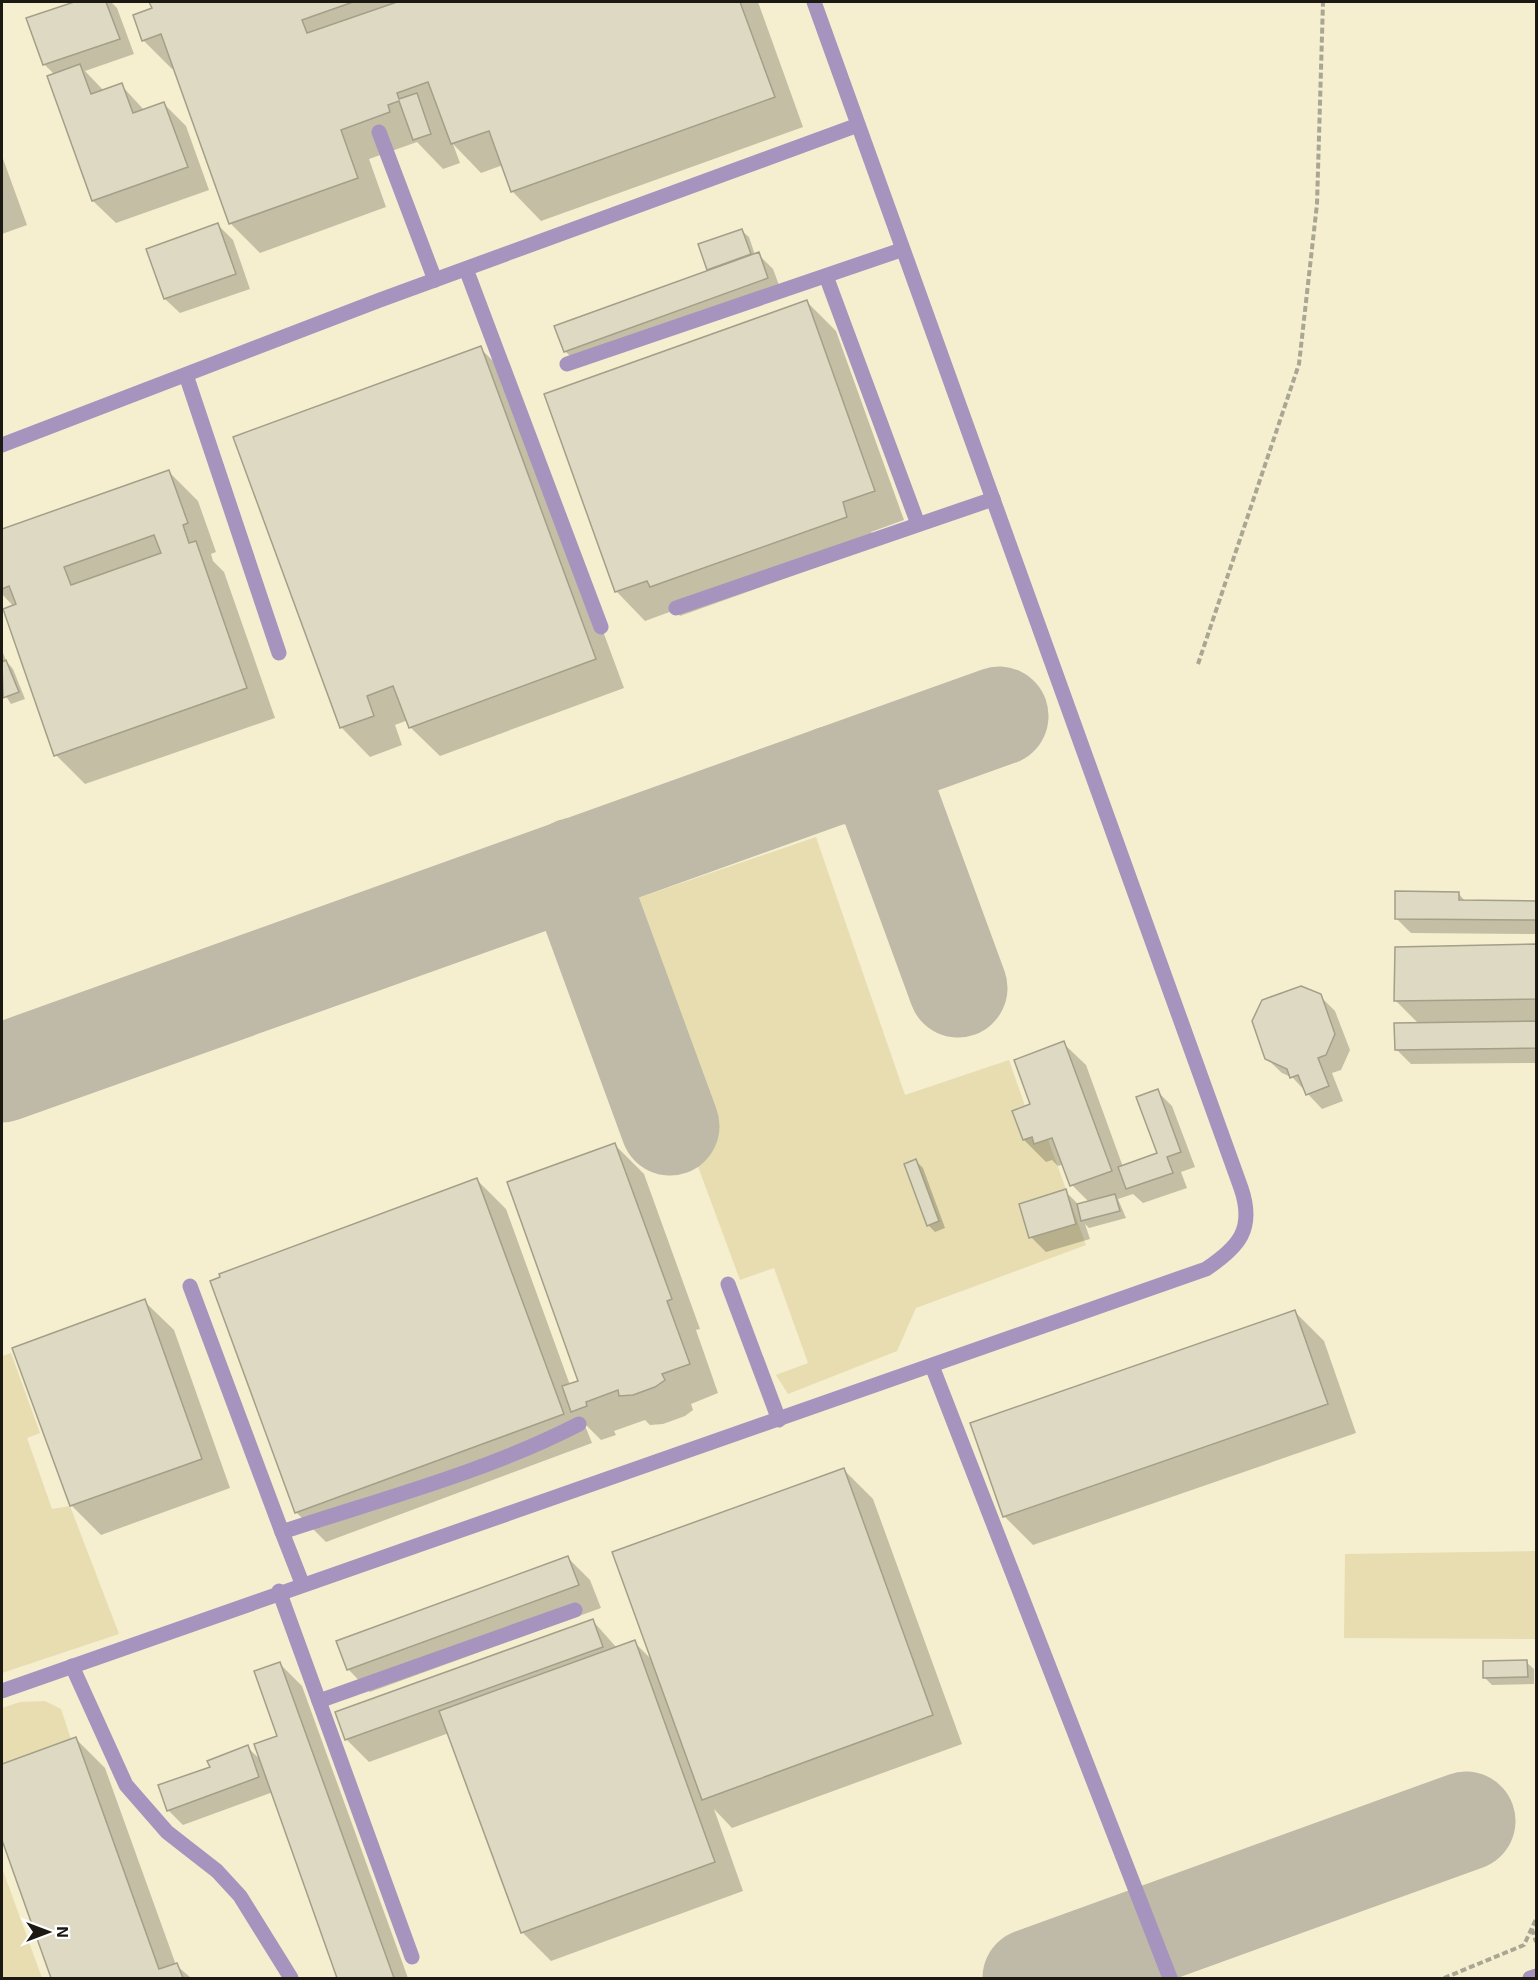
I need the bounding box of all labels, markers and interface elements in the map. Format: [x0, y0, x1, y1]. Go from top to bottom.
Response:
north arrow [18, 1902, 78, 1962]
text: N [54, 1926, 73, 1938]

